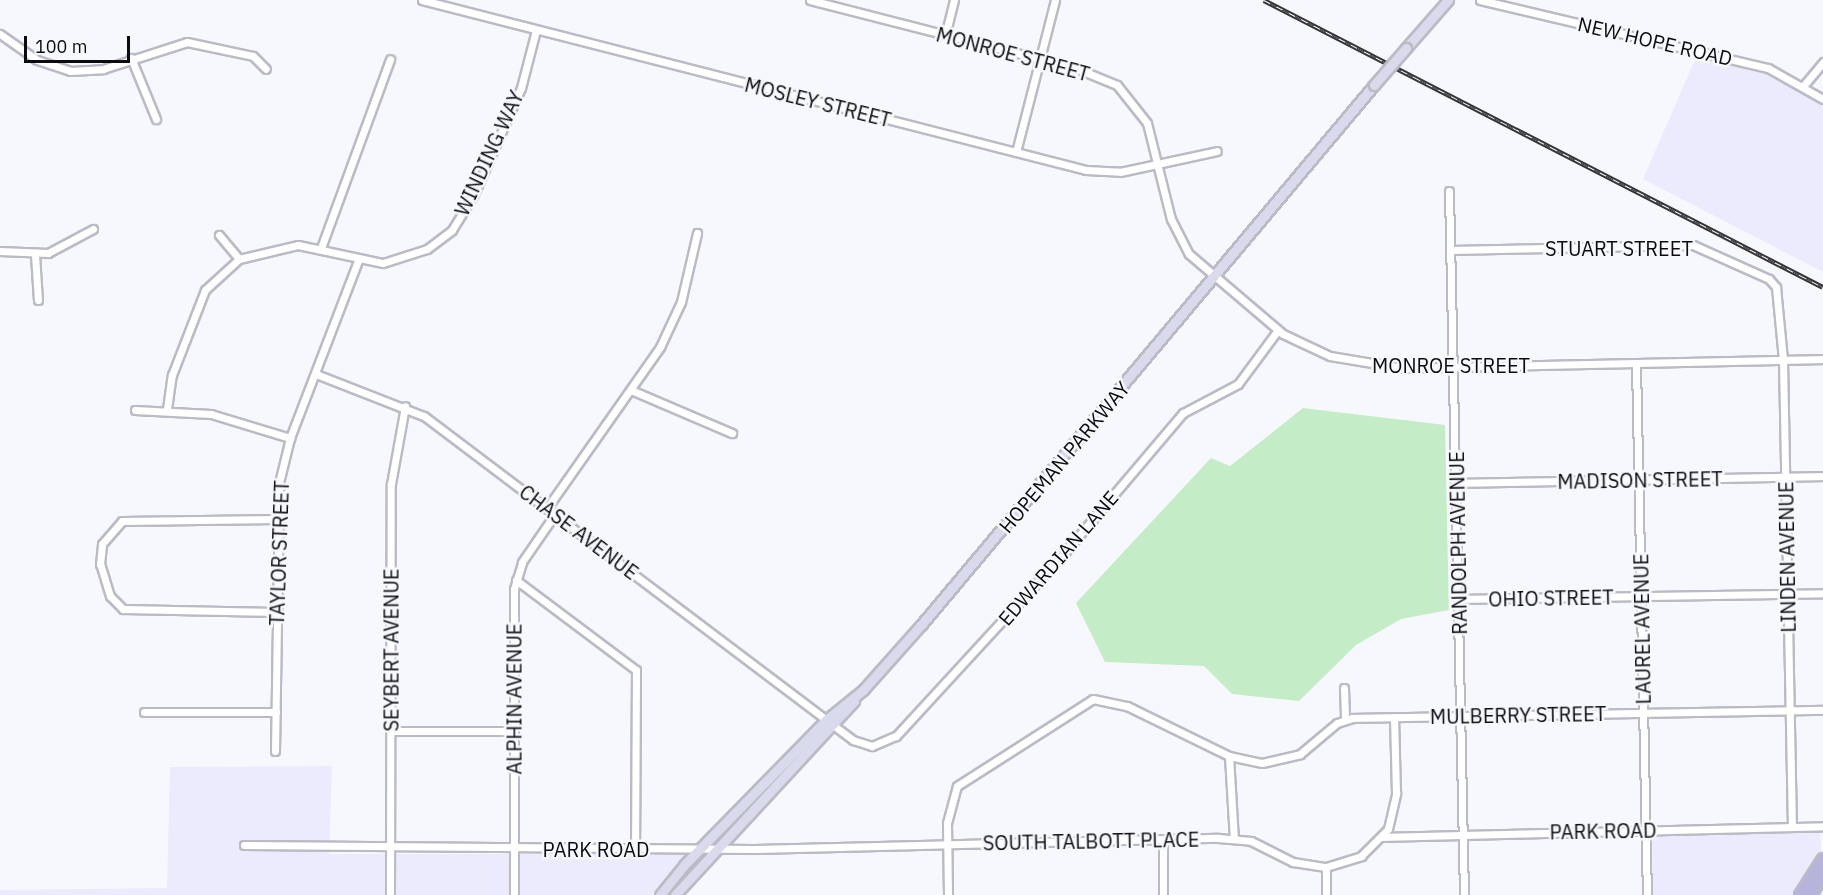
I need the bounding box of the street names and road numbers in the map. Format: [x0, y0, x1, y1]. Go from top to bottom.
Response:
street label: NEW HOPE ROAD [1575, 12, 1735, 70]
street label: MONROE STREET [934, 22, 1092, 86]
street label: MOSLEY STREET [742, 72, 894, 132]
street label: WINDING WAY [450, 87, 528, 219]
street label: STUART STREET [1545, 236, 1693, 260]
street label: MONROE STREET [1372, 353, 1530, 377]
street label: HOPEMAN PARKWAY [994, 376, 1134, 538]
street label: RANDOLPH AVENUE [1444, 451, 1472, 635]
street label: MADISON STREET [1557, 467, 1723, 493]
street label: TAYLOR STREET [264, 480, 294, 626]
street label: CHASE AVENUE [515, 480, 643, 584]
street label: LINDEN AVENUE [1774, 481, 1800, 633]
street label: EDWARDIAN LANE [993, 486, 1123, 630]
street label: LAUREL AVENUE [1629, 553, 1655, 705]
street label: SEYBERT AVENUE [379, 568, 403, 732]
street label: OHIO STREET [1488, 585, 1614, 611]
street label: ALPHIN AVENUE [502, 623, 526, 775]
street label: MULBERRY STREET [1430, 701, 1606, 729]
street label: PARK ROAD [1549, 818, 1657, 844]
street label: SOUTH TALBOTT PLACE [982, 827, 1200, 855]
street label: PARK ROAD [543, 837, 649, 861]

